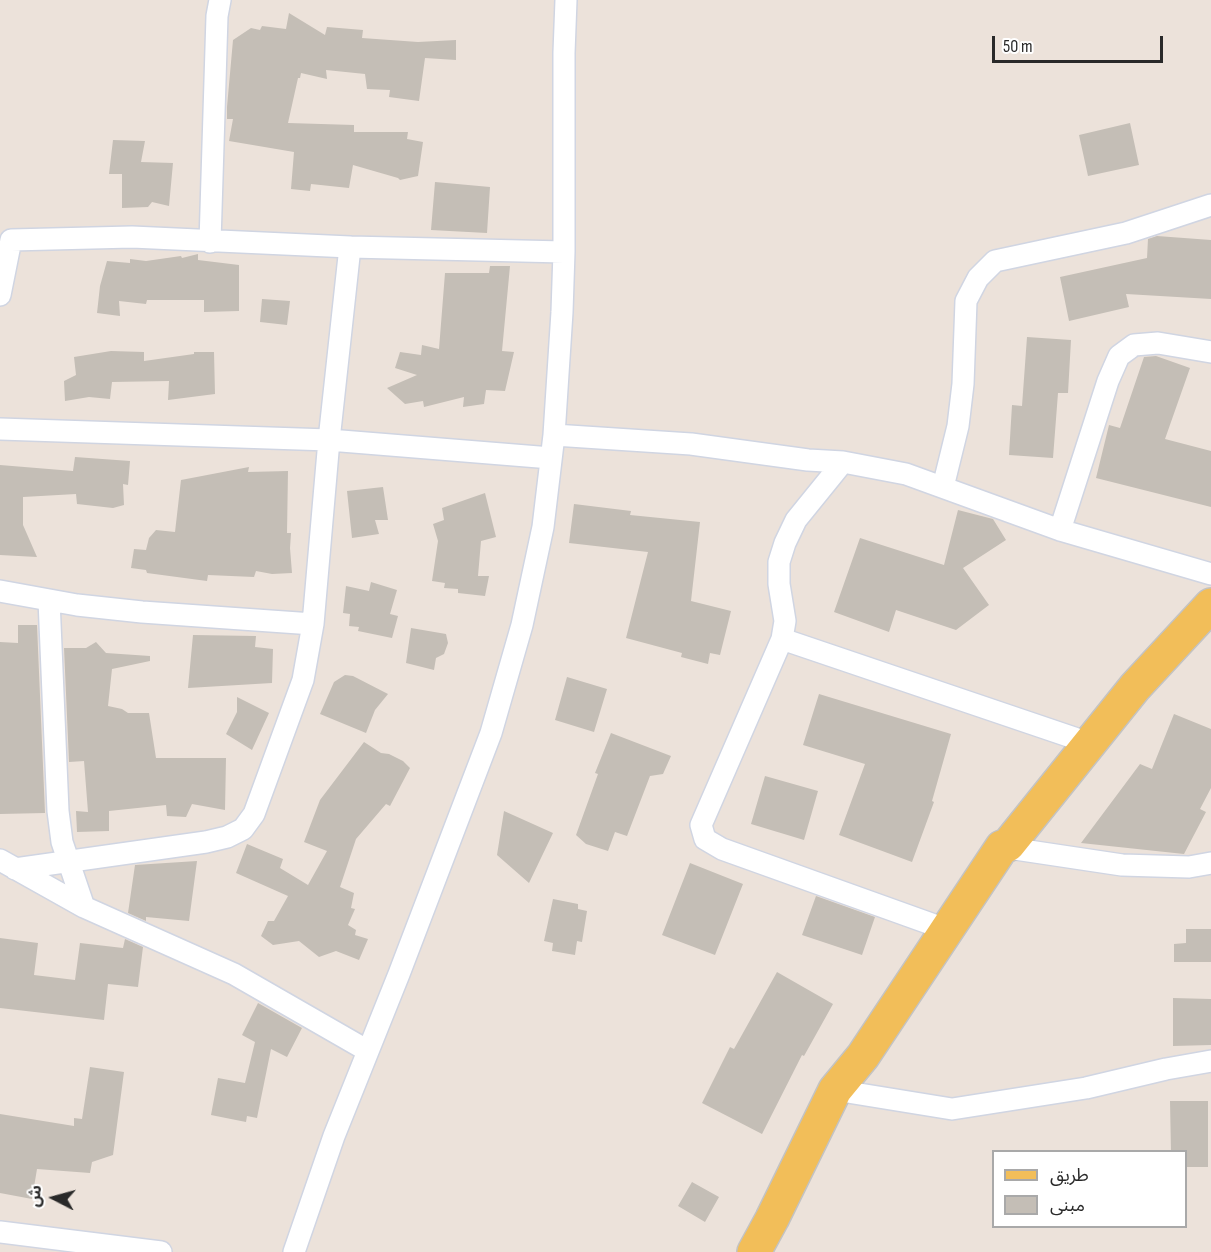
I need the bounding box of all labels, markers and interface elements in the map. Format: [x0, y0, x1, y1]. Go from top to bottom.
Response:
scale bar [995, 24, 1166, 62]
text: 50 m [1003, 36, 1033, 57]
legend [992, 1150, 1187, 1228]
text: طريق [1050, 1165, 1089, 1186]
north arrow [24, 1168, 84, 1228]
text: ش [25, 1184, 46, 1208]
text: مبنى [1050, 1195, 1085, 1216]

